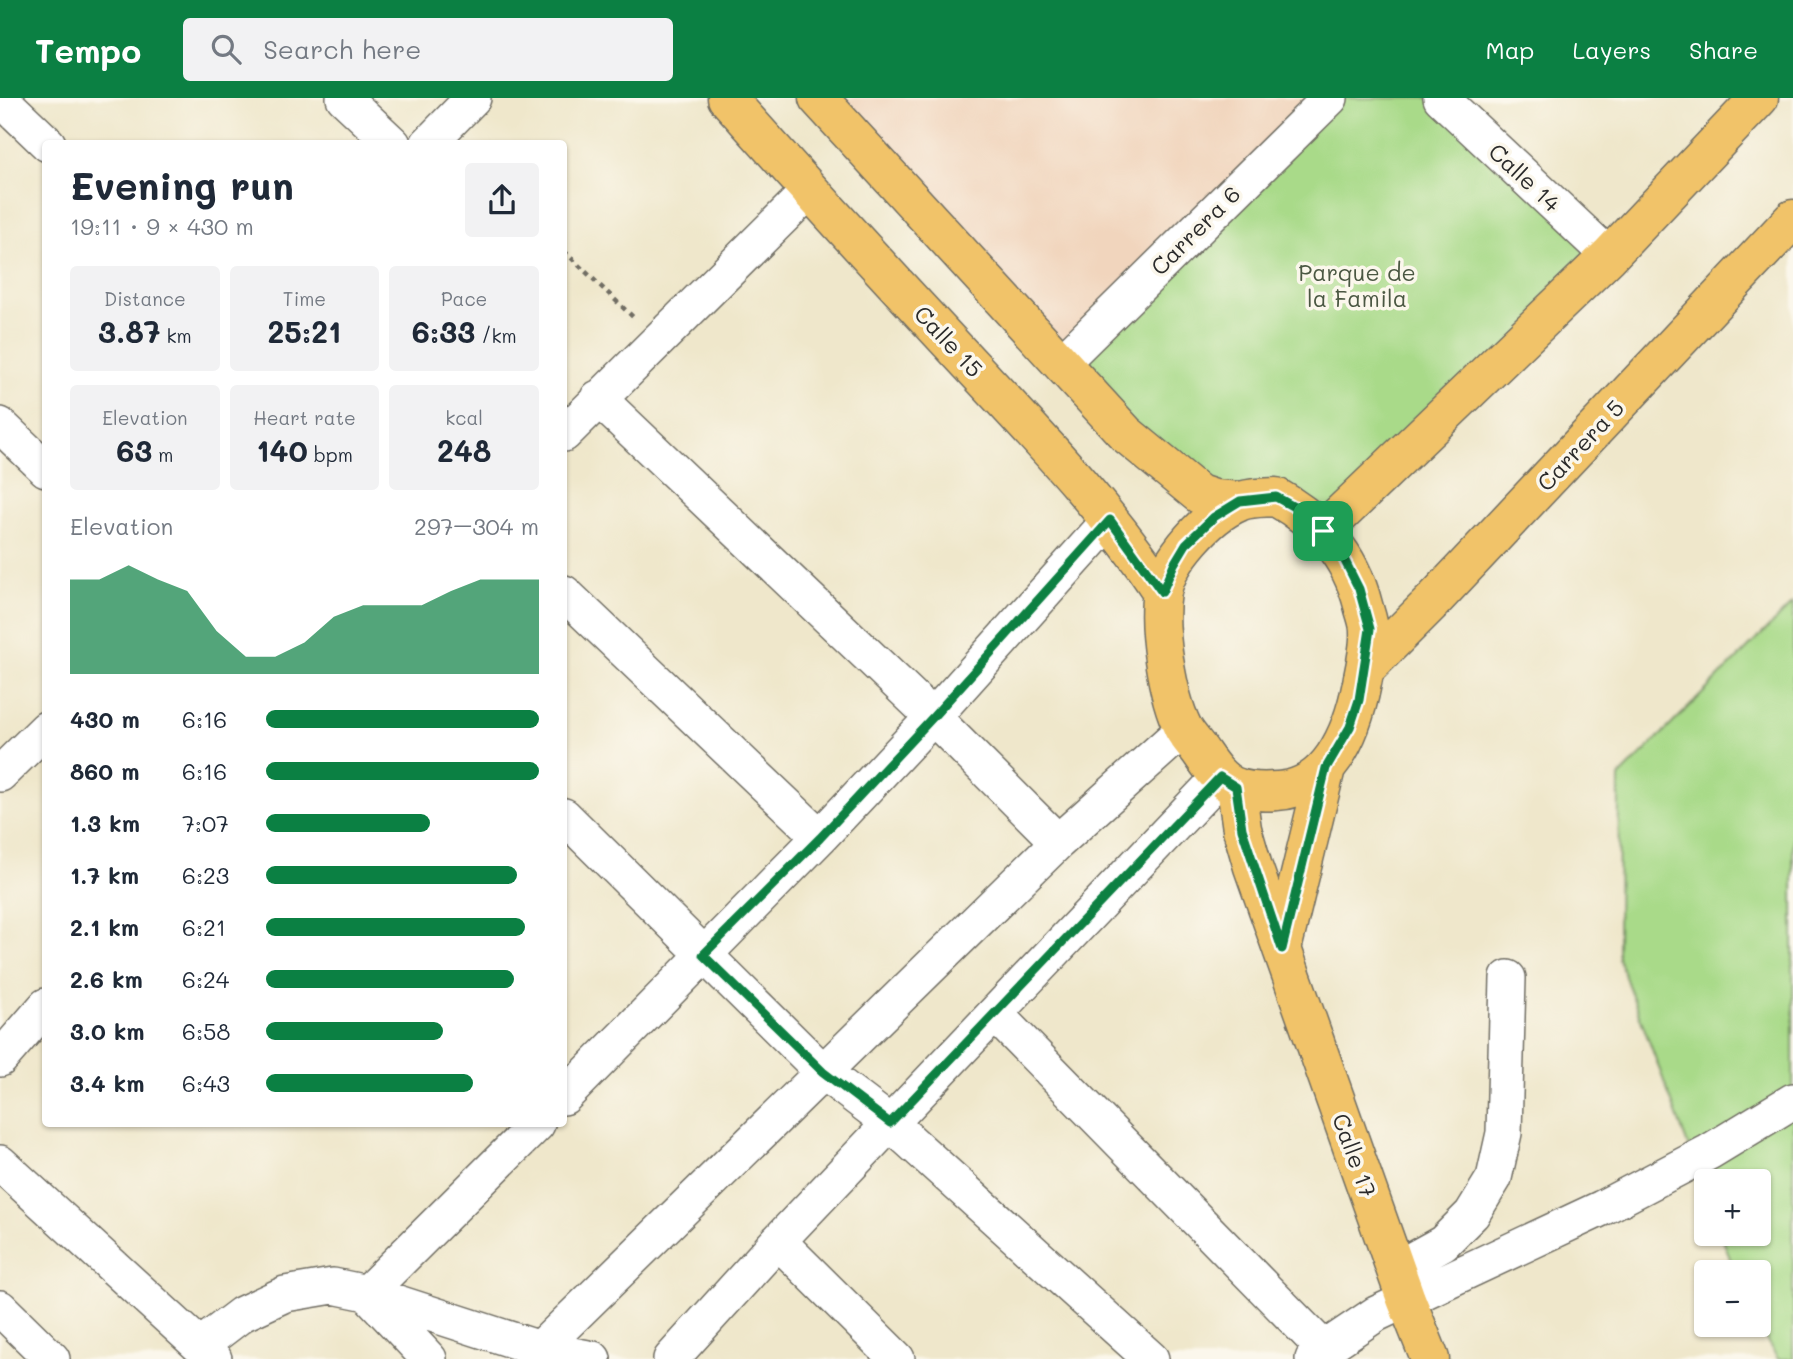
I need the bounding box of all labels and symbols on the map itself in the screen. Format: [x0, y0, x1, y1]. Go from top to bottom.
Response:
street label: Calle 14 [1483, 136, 1568, 218]
street label: Carrera 6 [1144, 179, 1246, 281]
park label: Parque de la Famila [1298, 257, 1416, 313]
street label: Calle 15 [908, 299, 990, 383]
street label: Carrera 5 [1530, 393, 1630, 497]
pin [1293, 501, 1353, 561]
street label: Calle 17 [1326, 1109, 1384, 1201]

